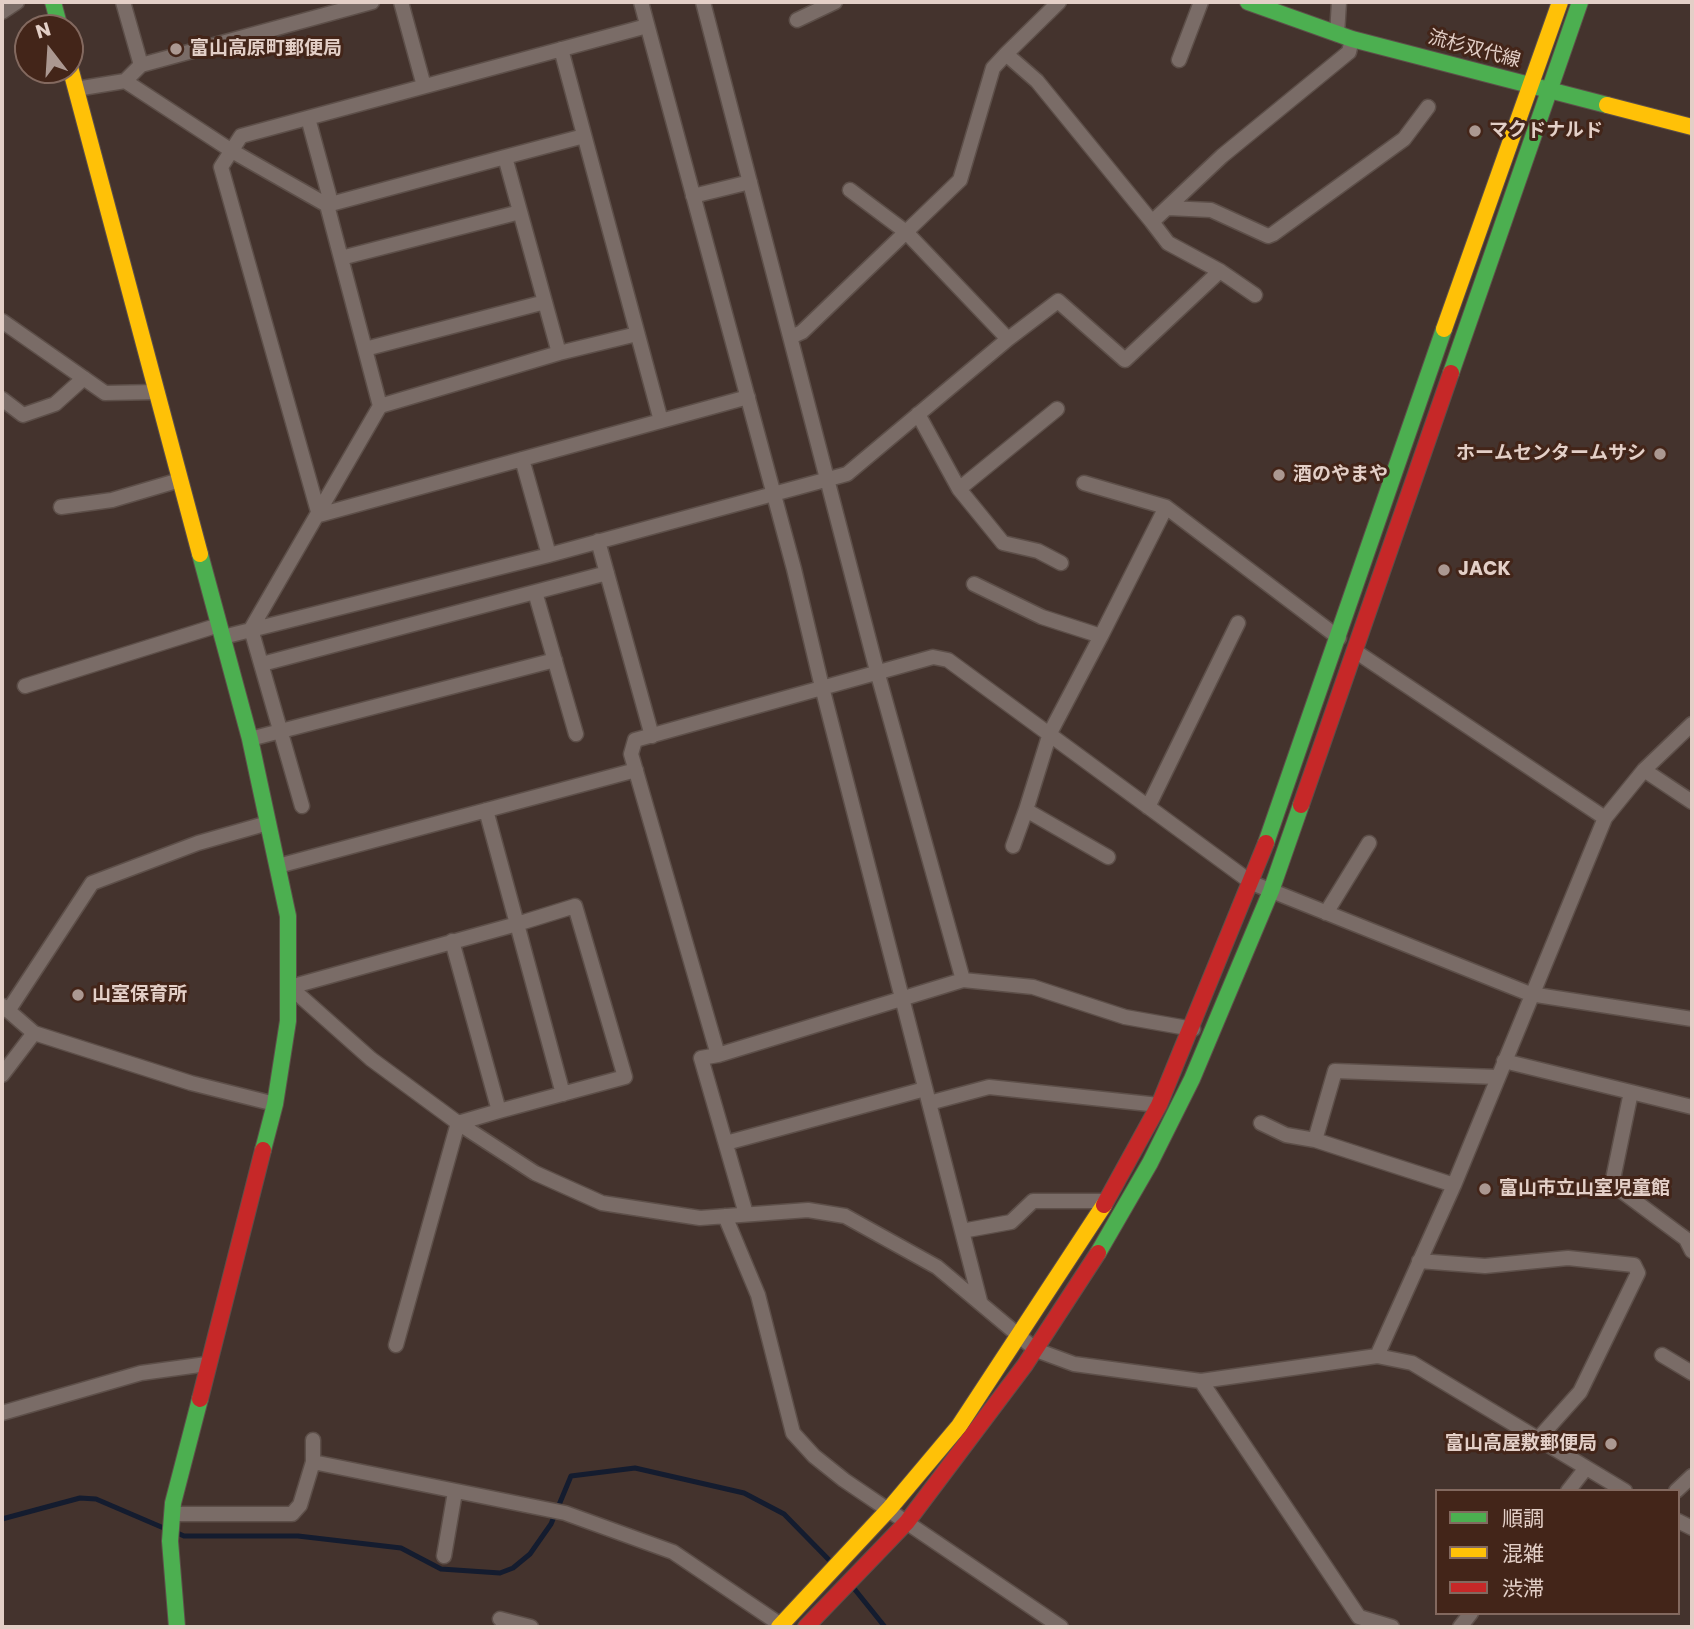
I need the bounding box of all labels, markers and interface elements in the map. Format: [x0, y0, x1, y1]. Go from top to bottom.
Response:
north arrow [14, 14, 84, 84]
text: N [33, 15, 54, 45]
street label: 流杉双代線 [1425, 27, 1523, 73]
place label: 富山高原町郵便局 [190, 38, 342, 60]
marker: 富山高原町郵便局 [168, 41, 184, 57]
place label: マクドナルド [1489, 120, 1603, 142]
marker: マクドナルド [1467, 123, 1483, 139]
place label: ホームセンタームサシ [1456, 443, 1646, 465]
marker: ホームセンタームサシ [1652, 446, 1668, 462]
place label: 酒のやまや [1293, 464, 1388, 486]
marker: 酒のやまや [1271, 467, 1287, 483]
place label: JACK [1458, 559, 1511, 581]
marker: JACK [1436, 562, 1452, 578]
place label: 山室保育所 [92, 984, 187, 1006]
marker: 山室保育所 [70, 987, 86, 1003]
place label: 富山市立山室児童館 [1499, 1178, 1670, 1200]
marker: 富山市立山室児童館 [1477, 1181, 1493, 1197]
place label: 富山高屋敷郵便局 [1445, 1433, 1597, 1455]
marker: 富山高屋敷郵便局 [1603, 1436, 1619, 1452]
legend [1435, 1489, 1680, 1615]
text: 順調 [1502, 1504, 1544, 1533]
text: 混雑 [1502, 1539, 1544, 1568]
text: 渋滞 [1502, 1574, 1544, 1603]

